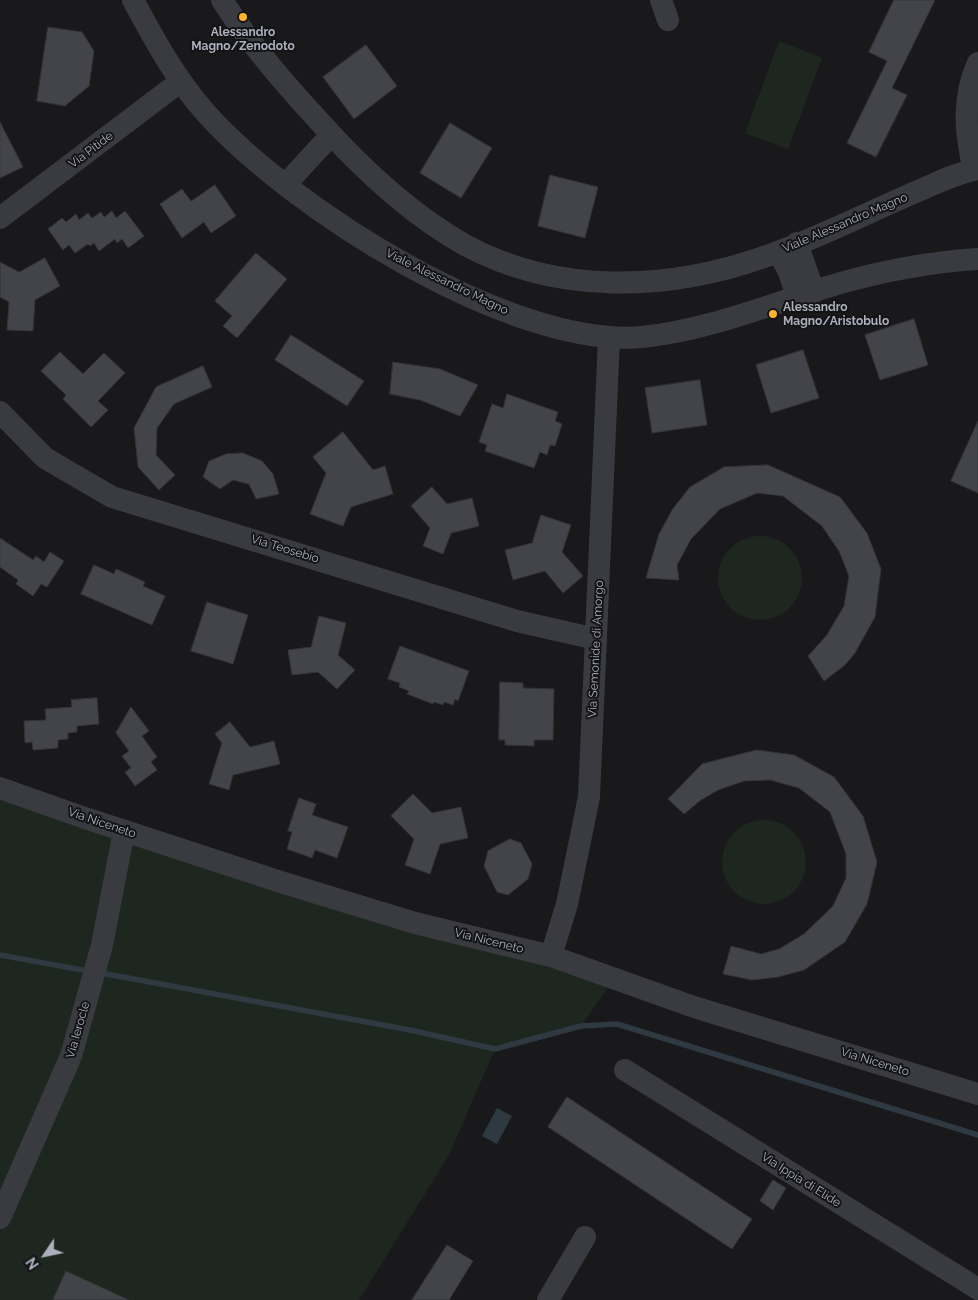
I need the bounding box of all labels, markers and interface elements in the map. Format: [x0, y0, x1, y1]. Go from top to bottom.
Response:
marker: Alessandro Magno/Zenodoto [237, 11, 249, 23]
place label: Alessandro Magno/Zenodoto [191, 25, 295, 53]
street label: Via Pitide [66, 129, 116, 171]
street label: Viale Alessandro Magno [780, 190, 910, 256]
street label: Viale Alessandro Magno [383, 246, 511, 318]
place label: Alessandro Magno/Aristobulo [783, 300, 889, 328]
marker: Alessandro Magno/Aristobulo [767, 308, 779, 320]
street label: Via Teosebio [249, 532, 321, 566]
street label: Via Semonide di Amorgo [585, 580, 607, 718]
street label: Via Niceneto [66, 805, 138, 841]
street label: Via Niceneto [453, 925, 525, 957]
street label: Via Ierocle [63, 1000, 93, 1060]
street label: Via Niceneto [839, 1045, 911, 1079]
street label: Via Ippia di Elide [759, 1150, 843, 1210]
north arrow [20, 1230, 70, 1280]
text: N [23, 1254, 42, 1272]

